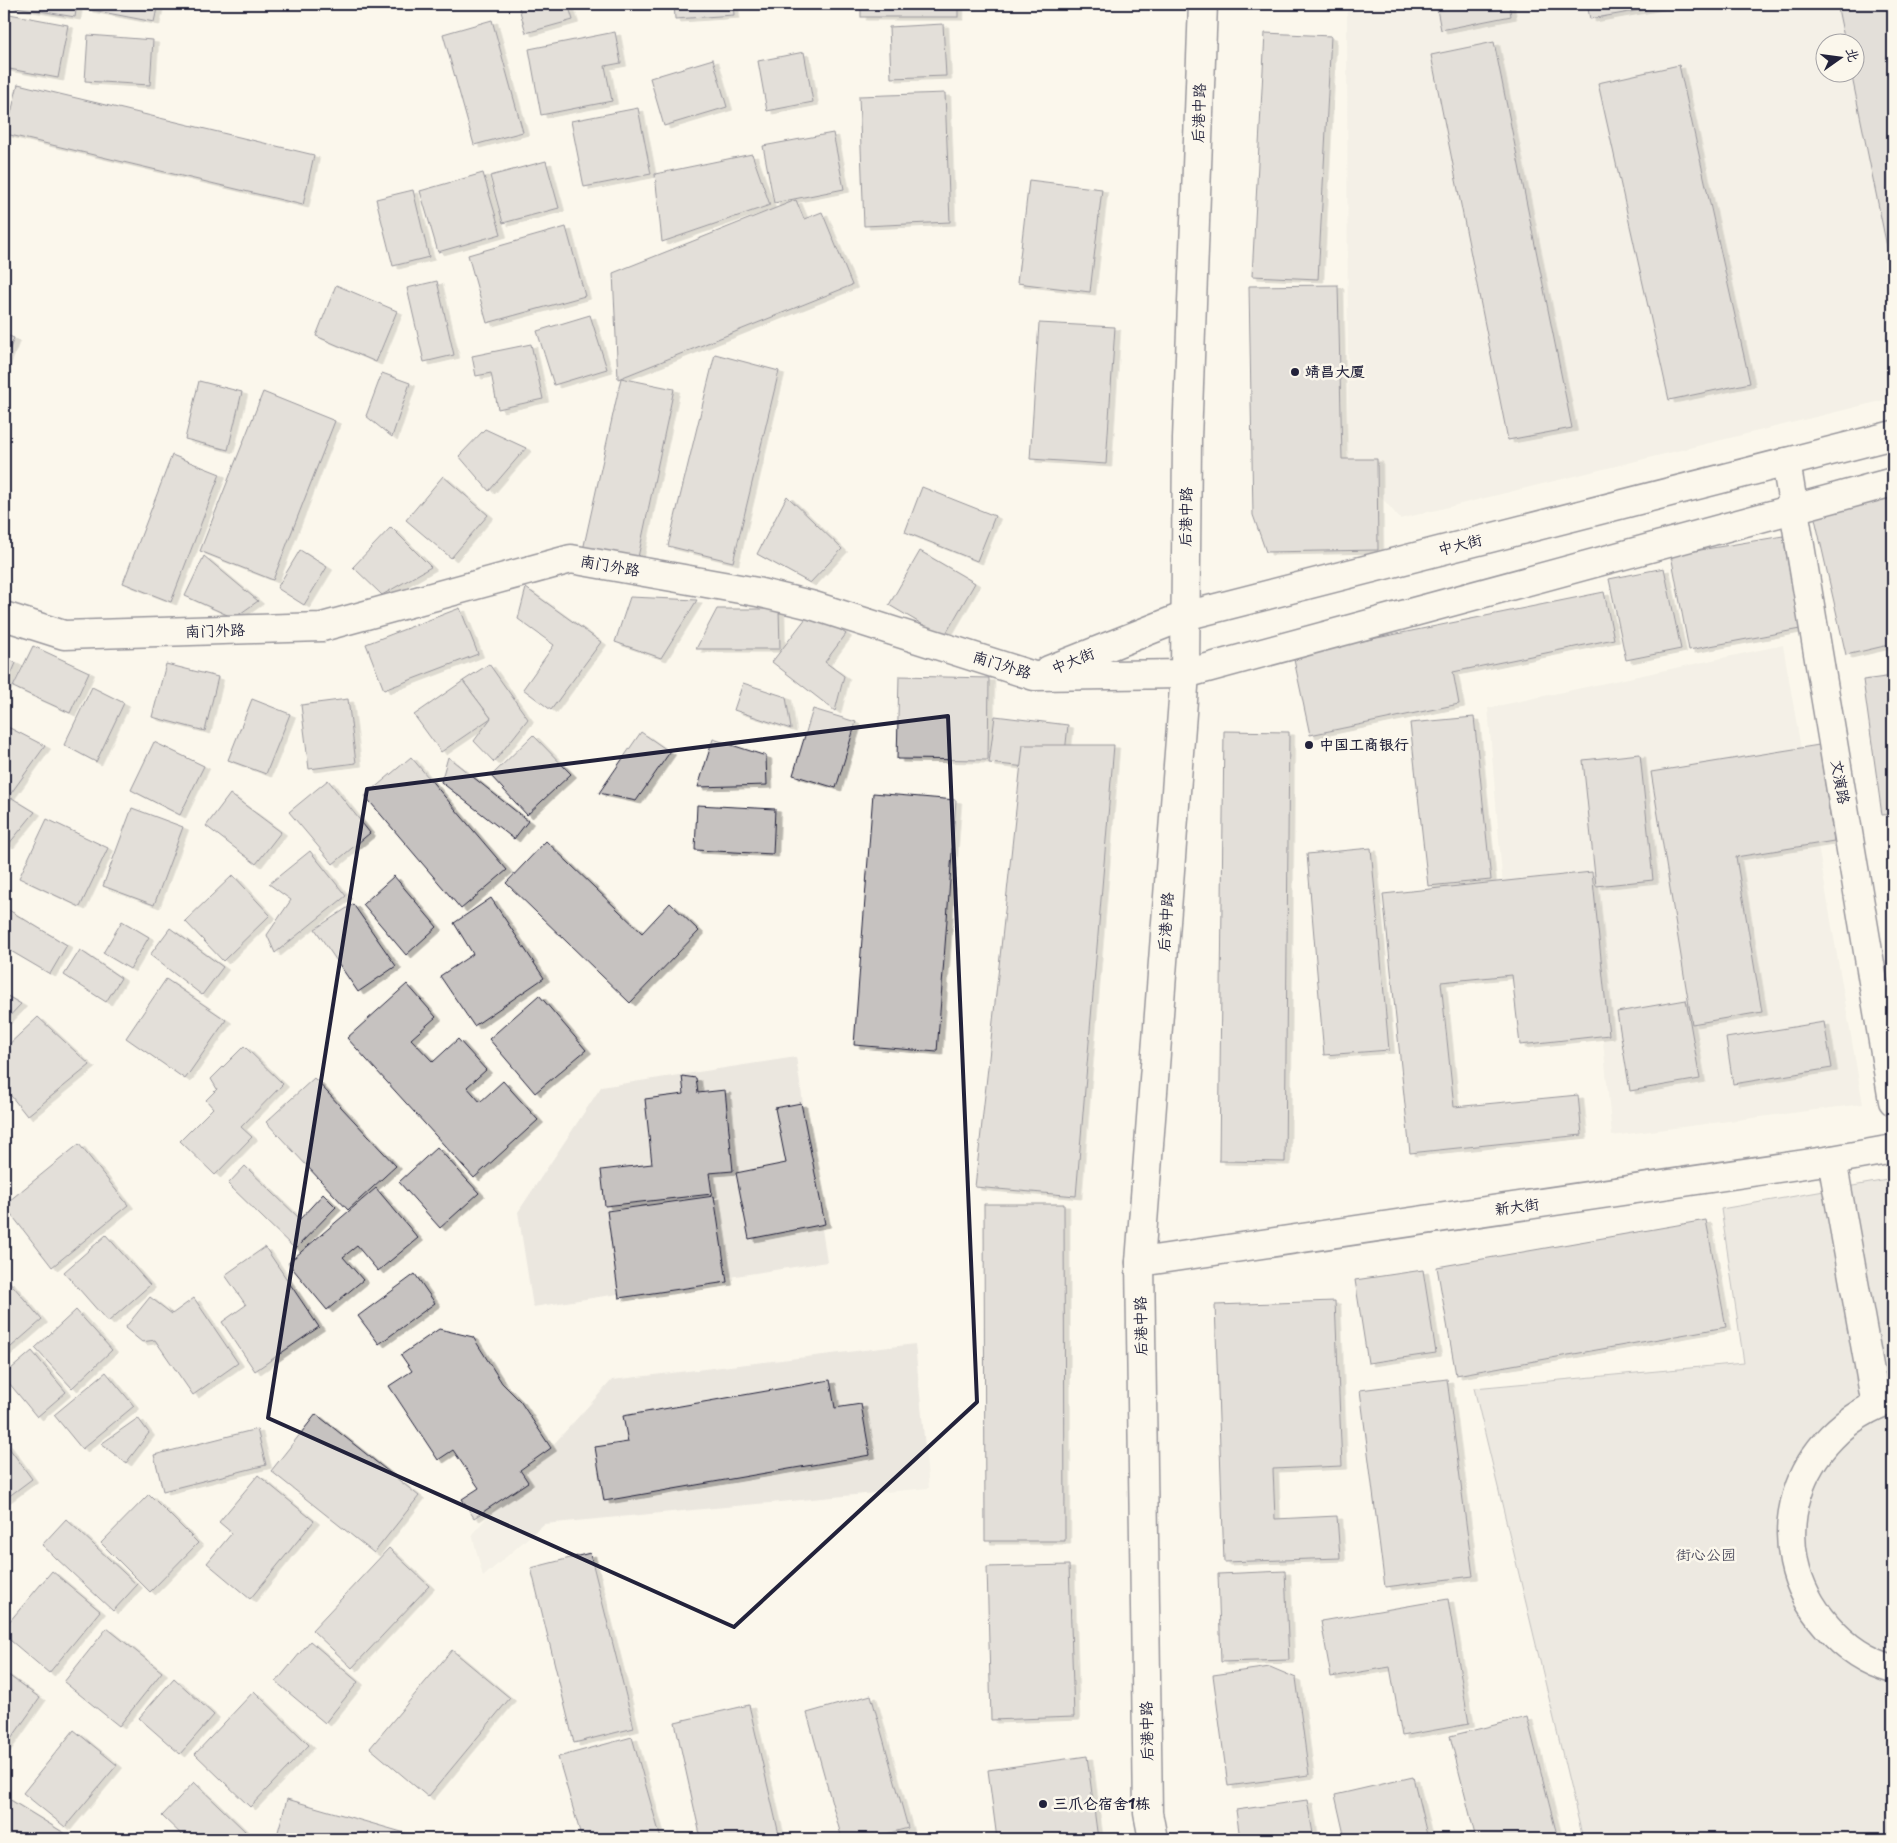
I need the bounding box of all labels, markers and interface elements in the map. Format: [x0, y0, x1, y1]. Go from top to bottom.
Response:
north arrow [1814, 32, 1864, 82]
text: 北 [1841, 45, 1865, 64]
street label: 后港中路 [1185, 83, 1210, 143]
place label: 靖昌大厦 [1305, 359, 1365, 382]
marker: 靖昌大厦 [1289, 366, 1301, 378]
street label: 后港中路 [1172, 487, 1197, 547]
street label: 中大街 [1435, 527, 1484, 560]
street label: 南门外路 [579, 548, 642, 581]
street label: 南门外路 [185, 617, 245, 642]
street label: 中大街 [1047, 641, 1098, 679]
street label: 南门外路 [970, 644, 1034, 683]
place label: 中国工商银行 [1319, 732, 1409, 755]
marker: 中国工商银行 [1303, 739, 1315, 751]
street label: 文演路 [1826, 758, 1857, 806]
street label: 后港中路 [1151, 891, 1178, 953]
street label: 新大街 [1493, 1191, 1541, 1220]
street label: 后港中路 [1127, 1296, 1152, 1356]
park label: 街心公园 [1676, 1542, 1736, 1565]
street label: 后港中路 [1133, 1701, 1158, 1761]
place label: 三爪仑宿舍1栋 [1053, 1791, 1150, 1814]
marker: 三爪仑宿舍1栋 [1037, 1798, 1049, 1810]

